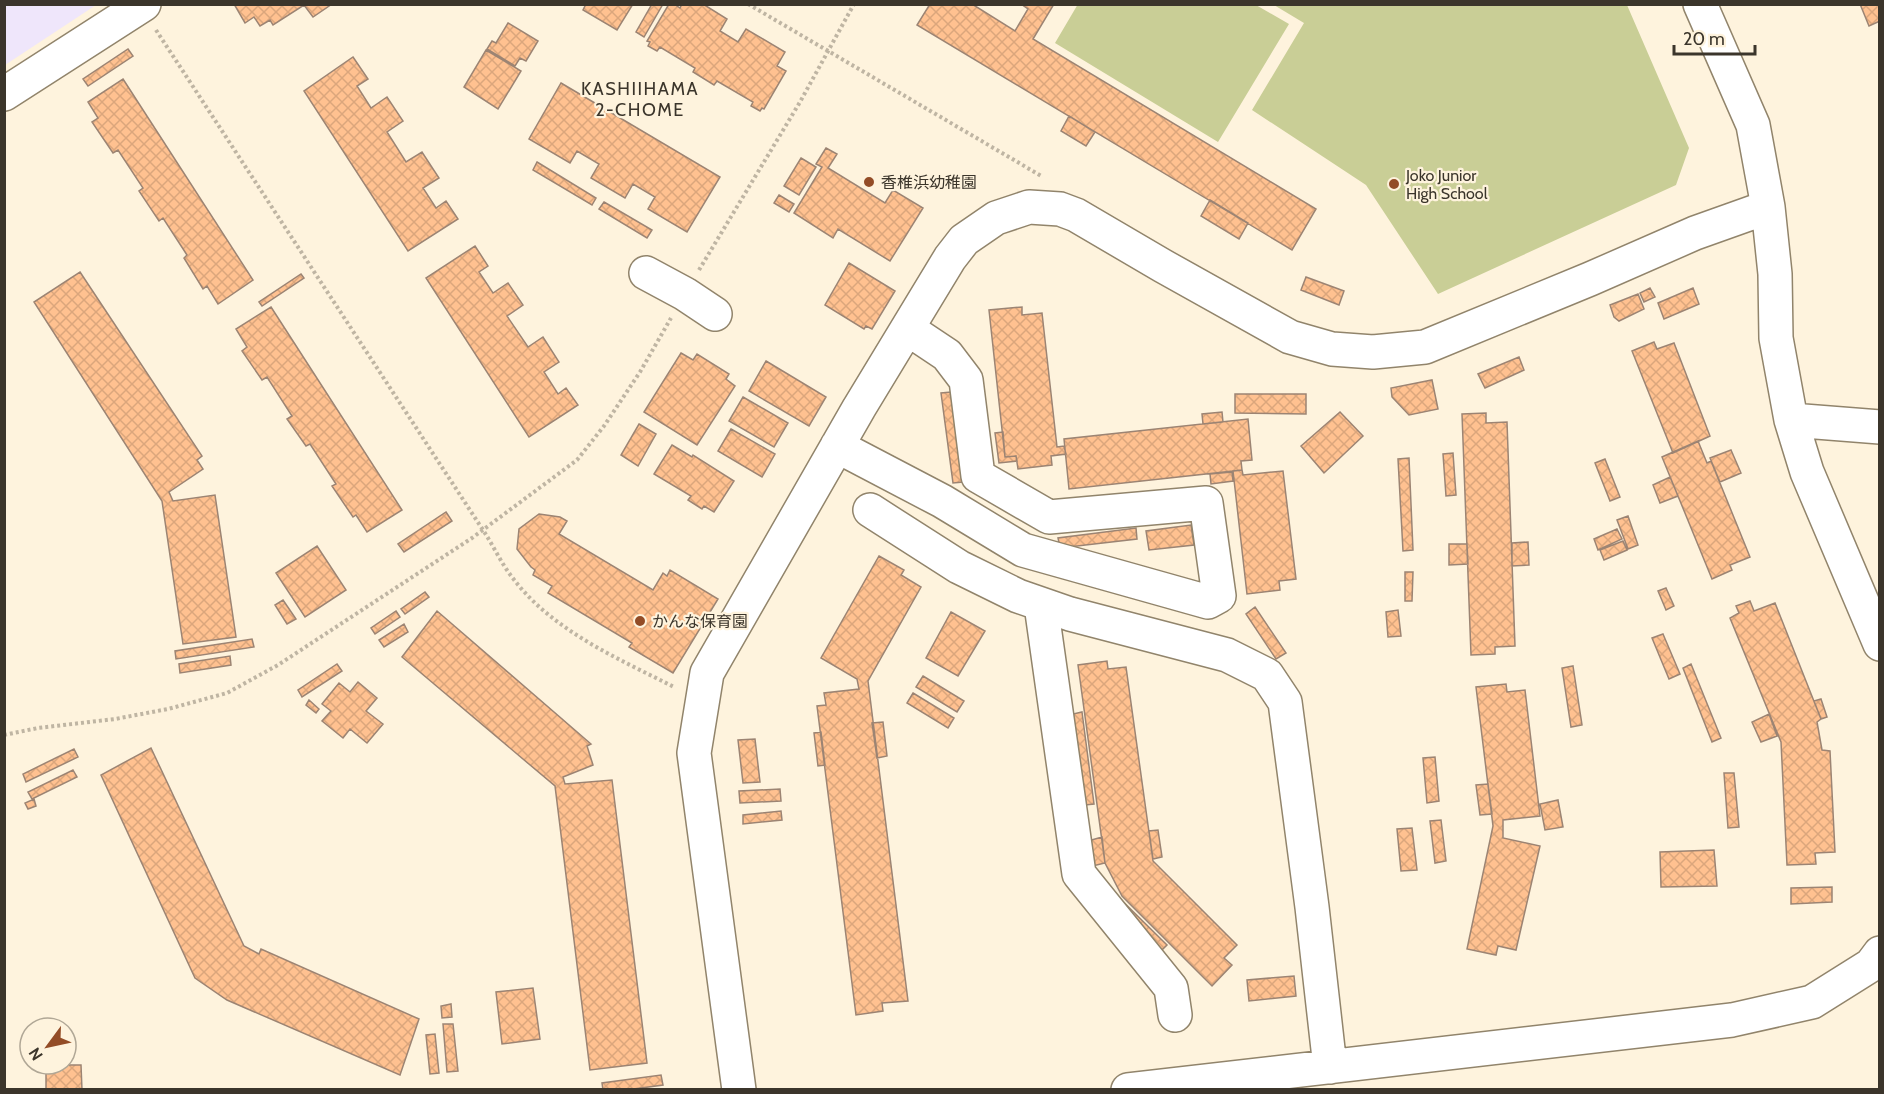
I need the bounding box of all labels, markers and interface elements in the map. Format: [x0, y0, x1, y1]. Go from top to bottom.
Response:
scale bar [1674, 18, 1755, 56]
text: 20 m [1683, 28, 1725, 50]
district label: KASHIIHAMA 2-CHOME [581, 78, 699, 121]
place label: Joko Junior High School [1405, 166, 1488, 203]
place label: 香椎浜幼稚園 [881, 173, 977, 192]
marker: 香椎浜幼稚園 [862, 175, 876, 189]
marker: Joko Junior High School [1387, 177, 1401, 191]
place label: かんな保育園 [652, 612, 748, 631]
marker: かんな保育園 [633, 614, 647, 628]
north arrow [18, 1016, 78, 1076]
text: N [25, 1044, 47, 1064]

